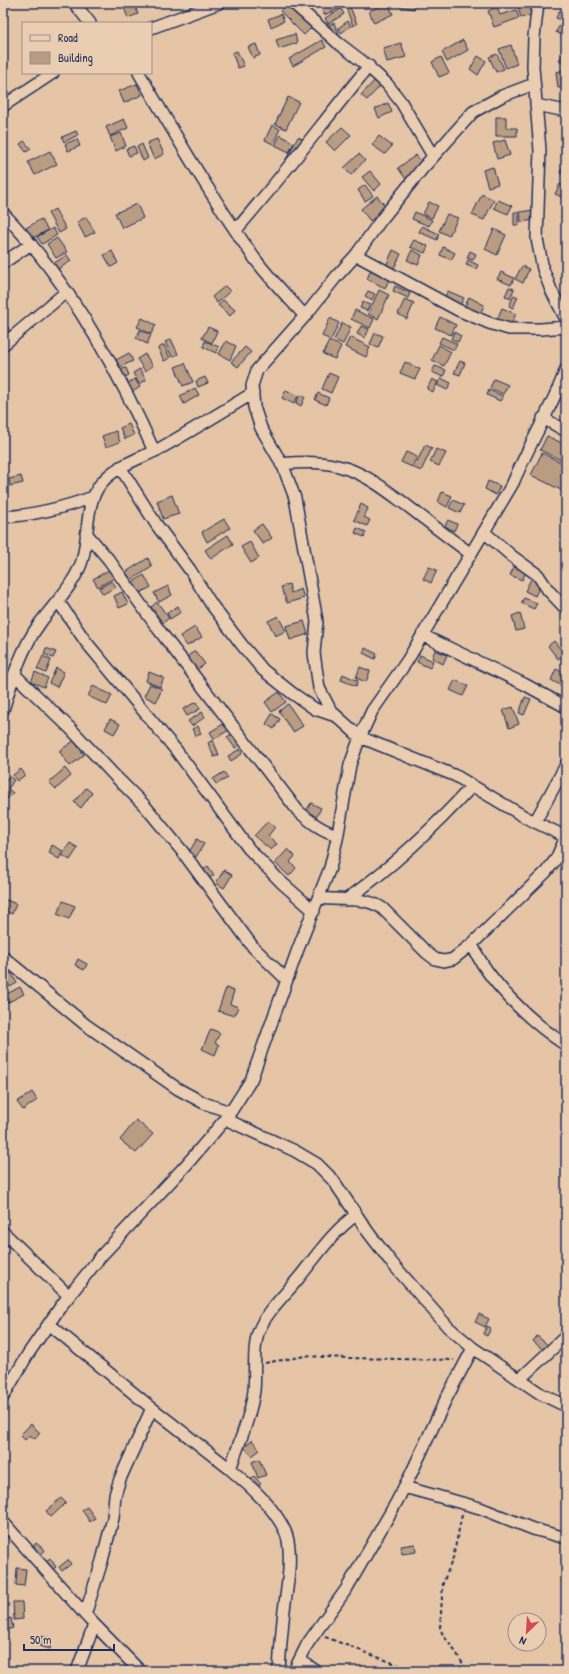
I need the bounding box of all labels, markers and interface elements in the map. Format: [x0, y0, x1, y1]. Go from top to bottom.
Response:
legend [22, 22, 152, 74]
text: Road [58, 29, 78, 46]
text: Building [58, 49, 93, 66]
north arrow [507, 1612, 547, 1652]
scale bar [24, 1626, 114, 1652]
text: 50 m [30, 1631, 51, 1648]
text: N [517, 1633, 528, 1649]

